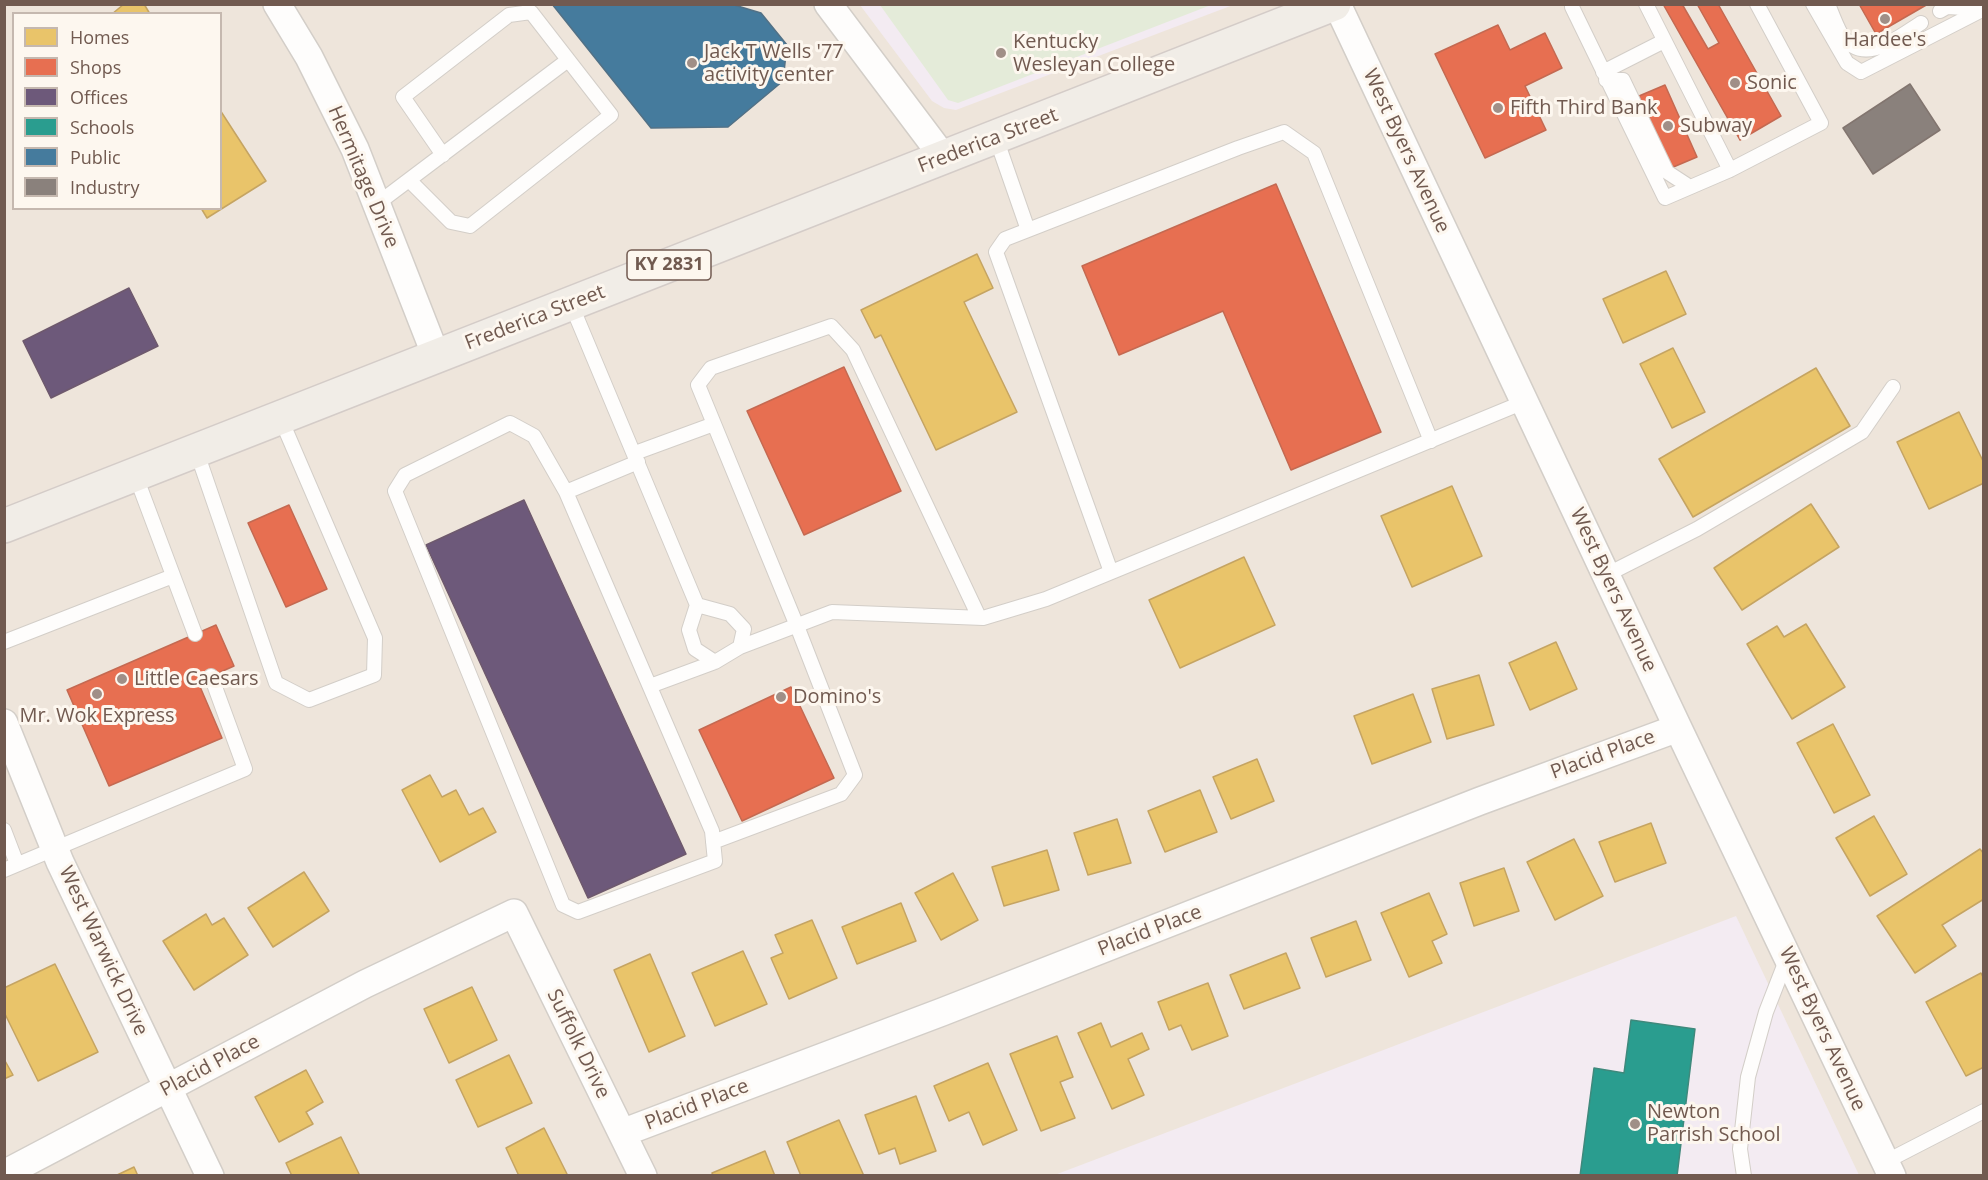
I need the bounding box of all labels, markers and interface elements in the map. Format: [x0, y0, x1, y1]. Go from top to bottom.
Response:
legend [12, 12, 222, 210]
marker: Hardee's [1878, 12, 1892, 26]
text: Homes [70, 25, 129, 49]
place label: Hardee's [1844, 28, 1926, 52]
place label: Kentucky Wesleyan College [1013, 30, 1175, 77]
place label: Jack T Wells '77 activity center [704, 40, 844, 87]
marker: Kentucky Wesleyan College [994, 46, 1008, 60]
text: Shops [70, 55, 121, 79]
marker: Jack T Wells '77 activity center [685, 56, 699, 70]
street label: West Byers Avenue [1357, 65, 1455, 237]
place label: Sonic [1747, 71, 1797, 95]
marker: Sonic [1728, 76, 1742, 90]
text: Offices [70, 85, 128, 109]
place label: Fifth Third Bank [1510, 96, 1657, 120]
marker: Fifth Third Bank [1491, 101, 1505, 115]
street label: Hermitage Drive [322, 102, 404, 252]
street label: Frederica Street [915, 103, 1061, 179]
place label: Subway [1680, 114, 1752, 138]
text: Schools [70, 115, 134, 139]
marker: Subway [1661, 119, 1675, 133]
text: Public [70, 145, 121, 169]
text: Industry [70, 175, 140, 199]
road number: KY 2831 [627, 250, 711, 280]
street label: Frederica Street [462, 280, 608, 356]
street label: West Byers Avenue [1564, 504, 1662, 676]
place label: Little Caesars [134, 667, 259, 691]
marker: Little Caesars [115, 672, 129, 686]
place label: Domino's [793, 685, 881, 709]
marker: Mr. Wok Express [90, 687, 104, 701]
marker: Domino's [774, 690, 788, 704]
place label: Mr. Wok Express [19, 704, 175, 728]
street label: Placid Place [1548, 725, 1658, 785]
street label: West Warwick Drive [53, 863, 153, 1039]
street label: Placid Place [1095, 900, 1205, 962]
street label: West Byers Avenue [1773, 943, 1871, 1115]
street label: Suffolk Drive [541, 986, 615, 1102]
street label: Placid Place [156, 1030, 264, 1102]
street label: Placid Place [642, 1074, 752, 1136]
place label: Newton Parrish School [1647, 1100, 1780, 1147]
marker: Newton Parrish School [1628, 1117, 1642, 1131]

